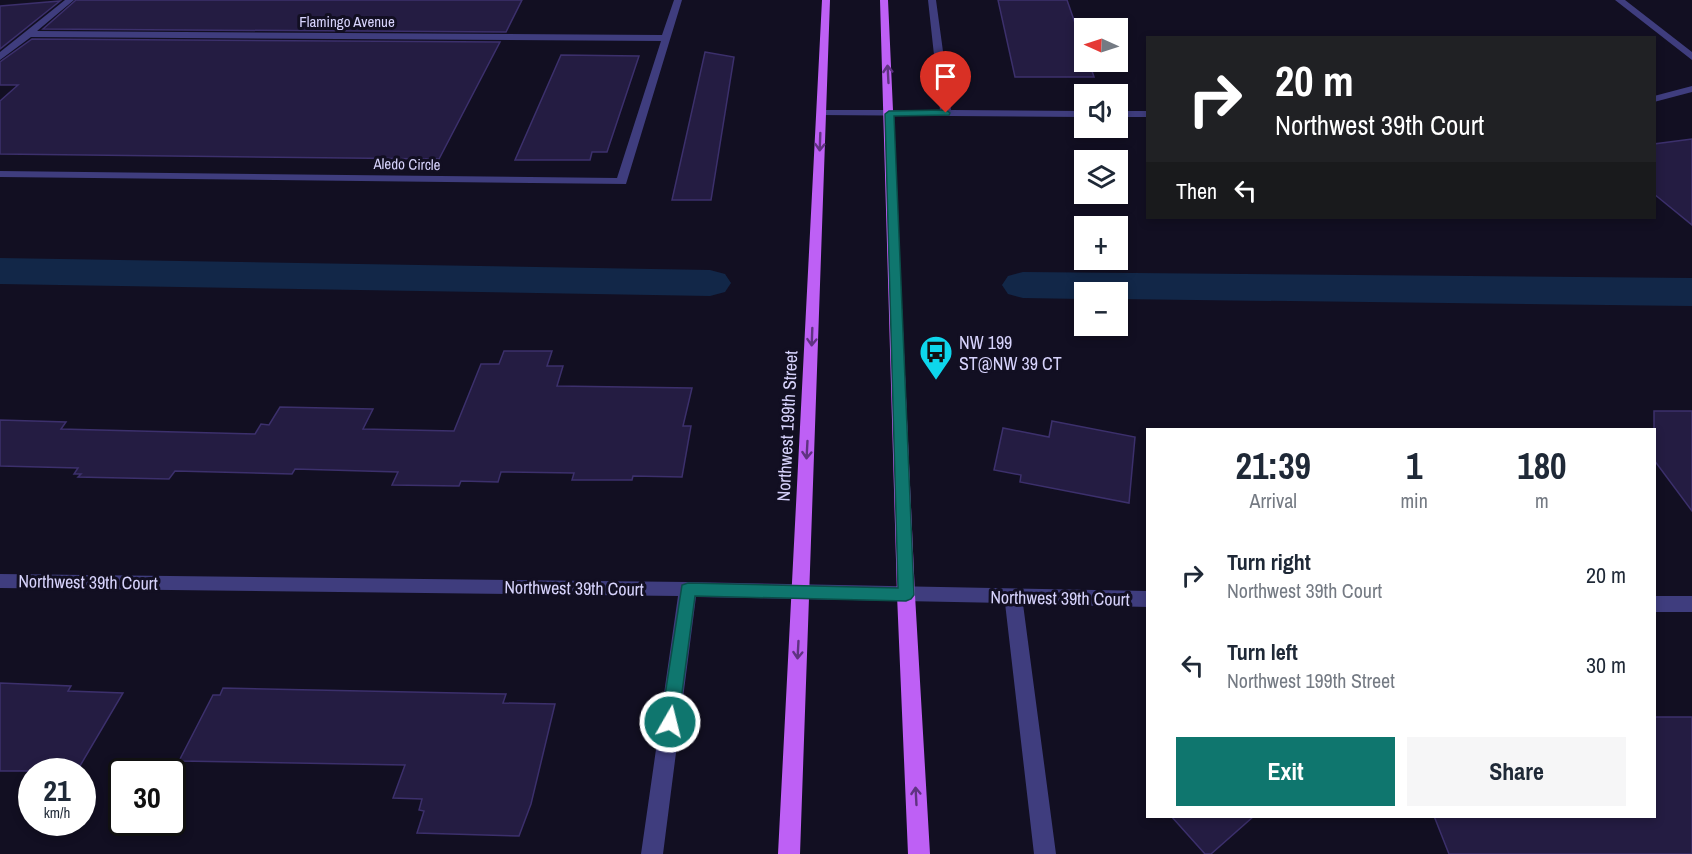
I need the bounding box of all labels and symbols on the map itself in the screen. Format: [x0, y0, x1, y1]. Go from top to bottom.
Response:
street label: Flamingo Avenue [299, 11, 395, 32]
north arrow [1074, 18, 1128, 72]
pin [920, 51, 971, 113]
one-way arrow [882, 65, 893, 85]
one-way arrow [815, 132, 826, 152]
street label: Aledo Circle [372, 153, 441, 175]
one-way arrow [806, 327, 818, 347]
place label: NW 199 ST@NW 39 CT [959, 330, 1062, 376]
bus stop icon: NW 199 ST@NW 39 CT [918, 334, 954, 381]
street label: Northwest 199th Street [771, 350, 803, 502]
one-way arrow [801, 440, 812, 460]
street label: Northwest 39th Court [18, 568, 158, 596]
street label: Northwest 39th Court [504, 574, 644, 602]
street label: Northwest 39th Court [990, 584, 1130, 612]
one-way arrow [792, 640, 803, 660]
position arrow [638, 690, 702, 754]
speed limit sign: 30 [108, 758, 186, 836]
one-way arrow [910, 786, 921, 806]

